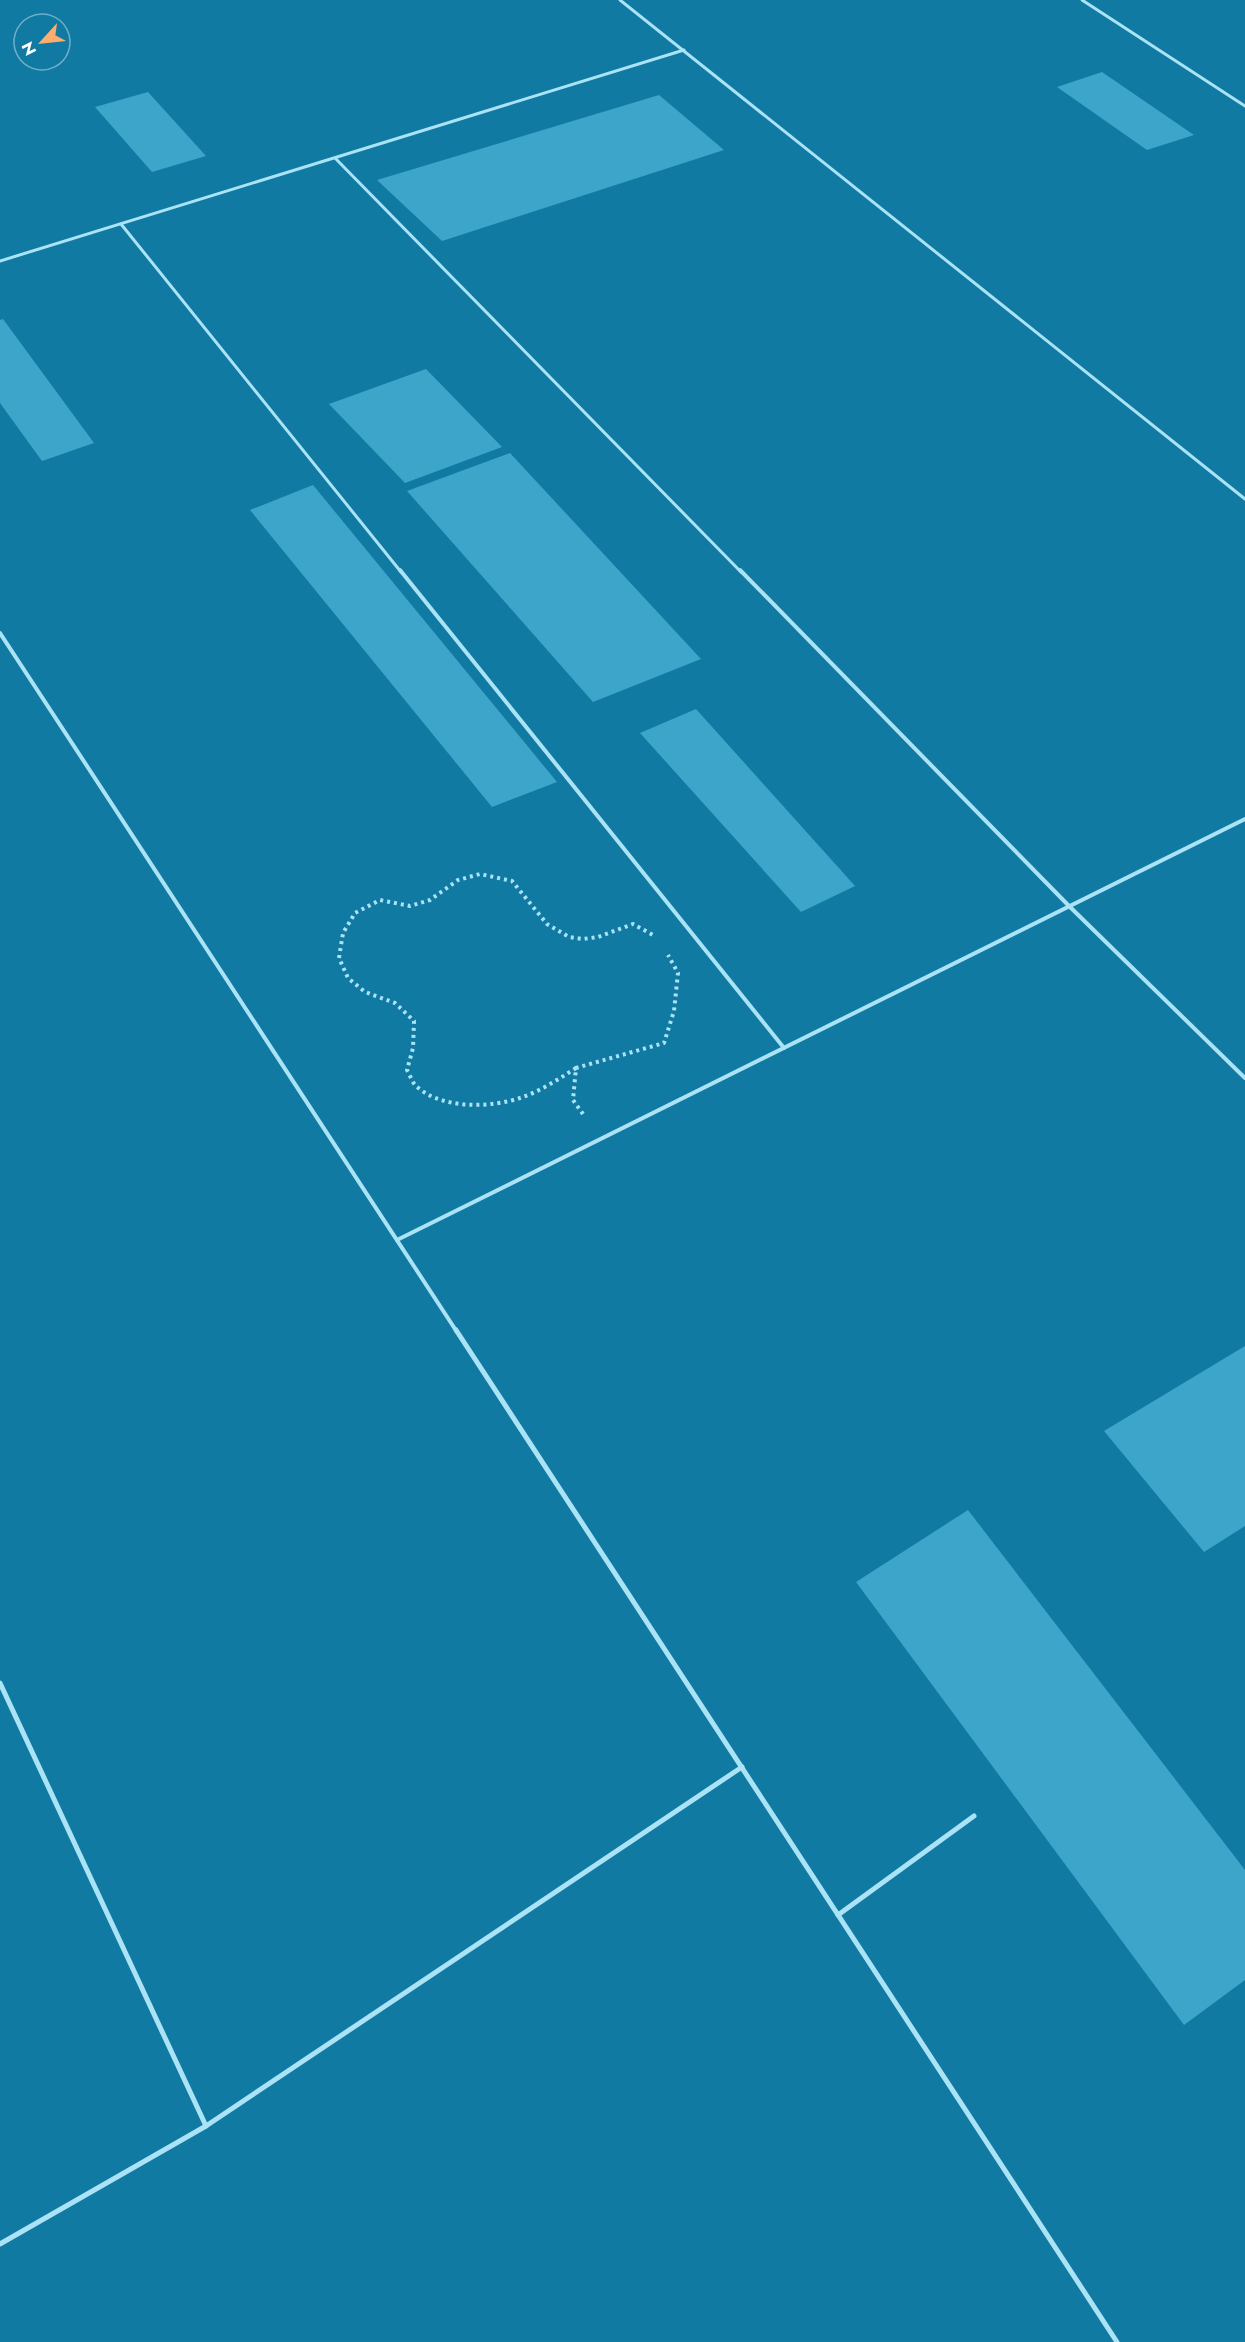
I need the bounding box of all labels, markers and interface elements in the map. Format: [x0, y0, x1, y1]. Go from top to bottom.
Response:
north arrow [12, 12, 72, 72]
text: N [16, 38, 42, 59]

